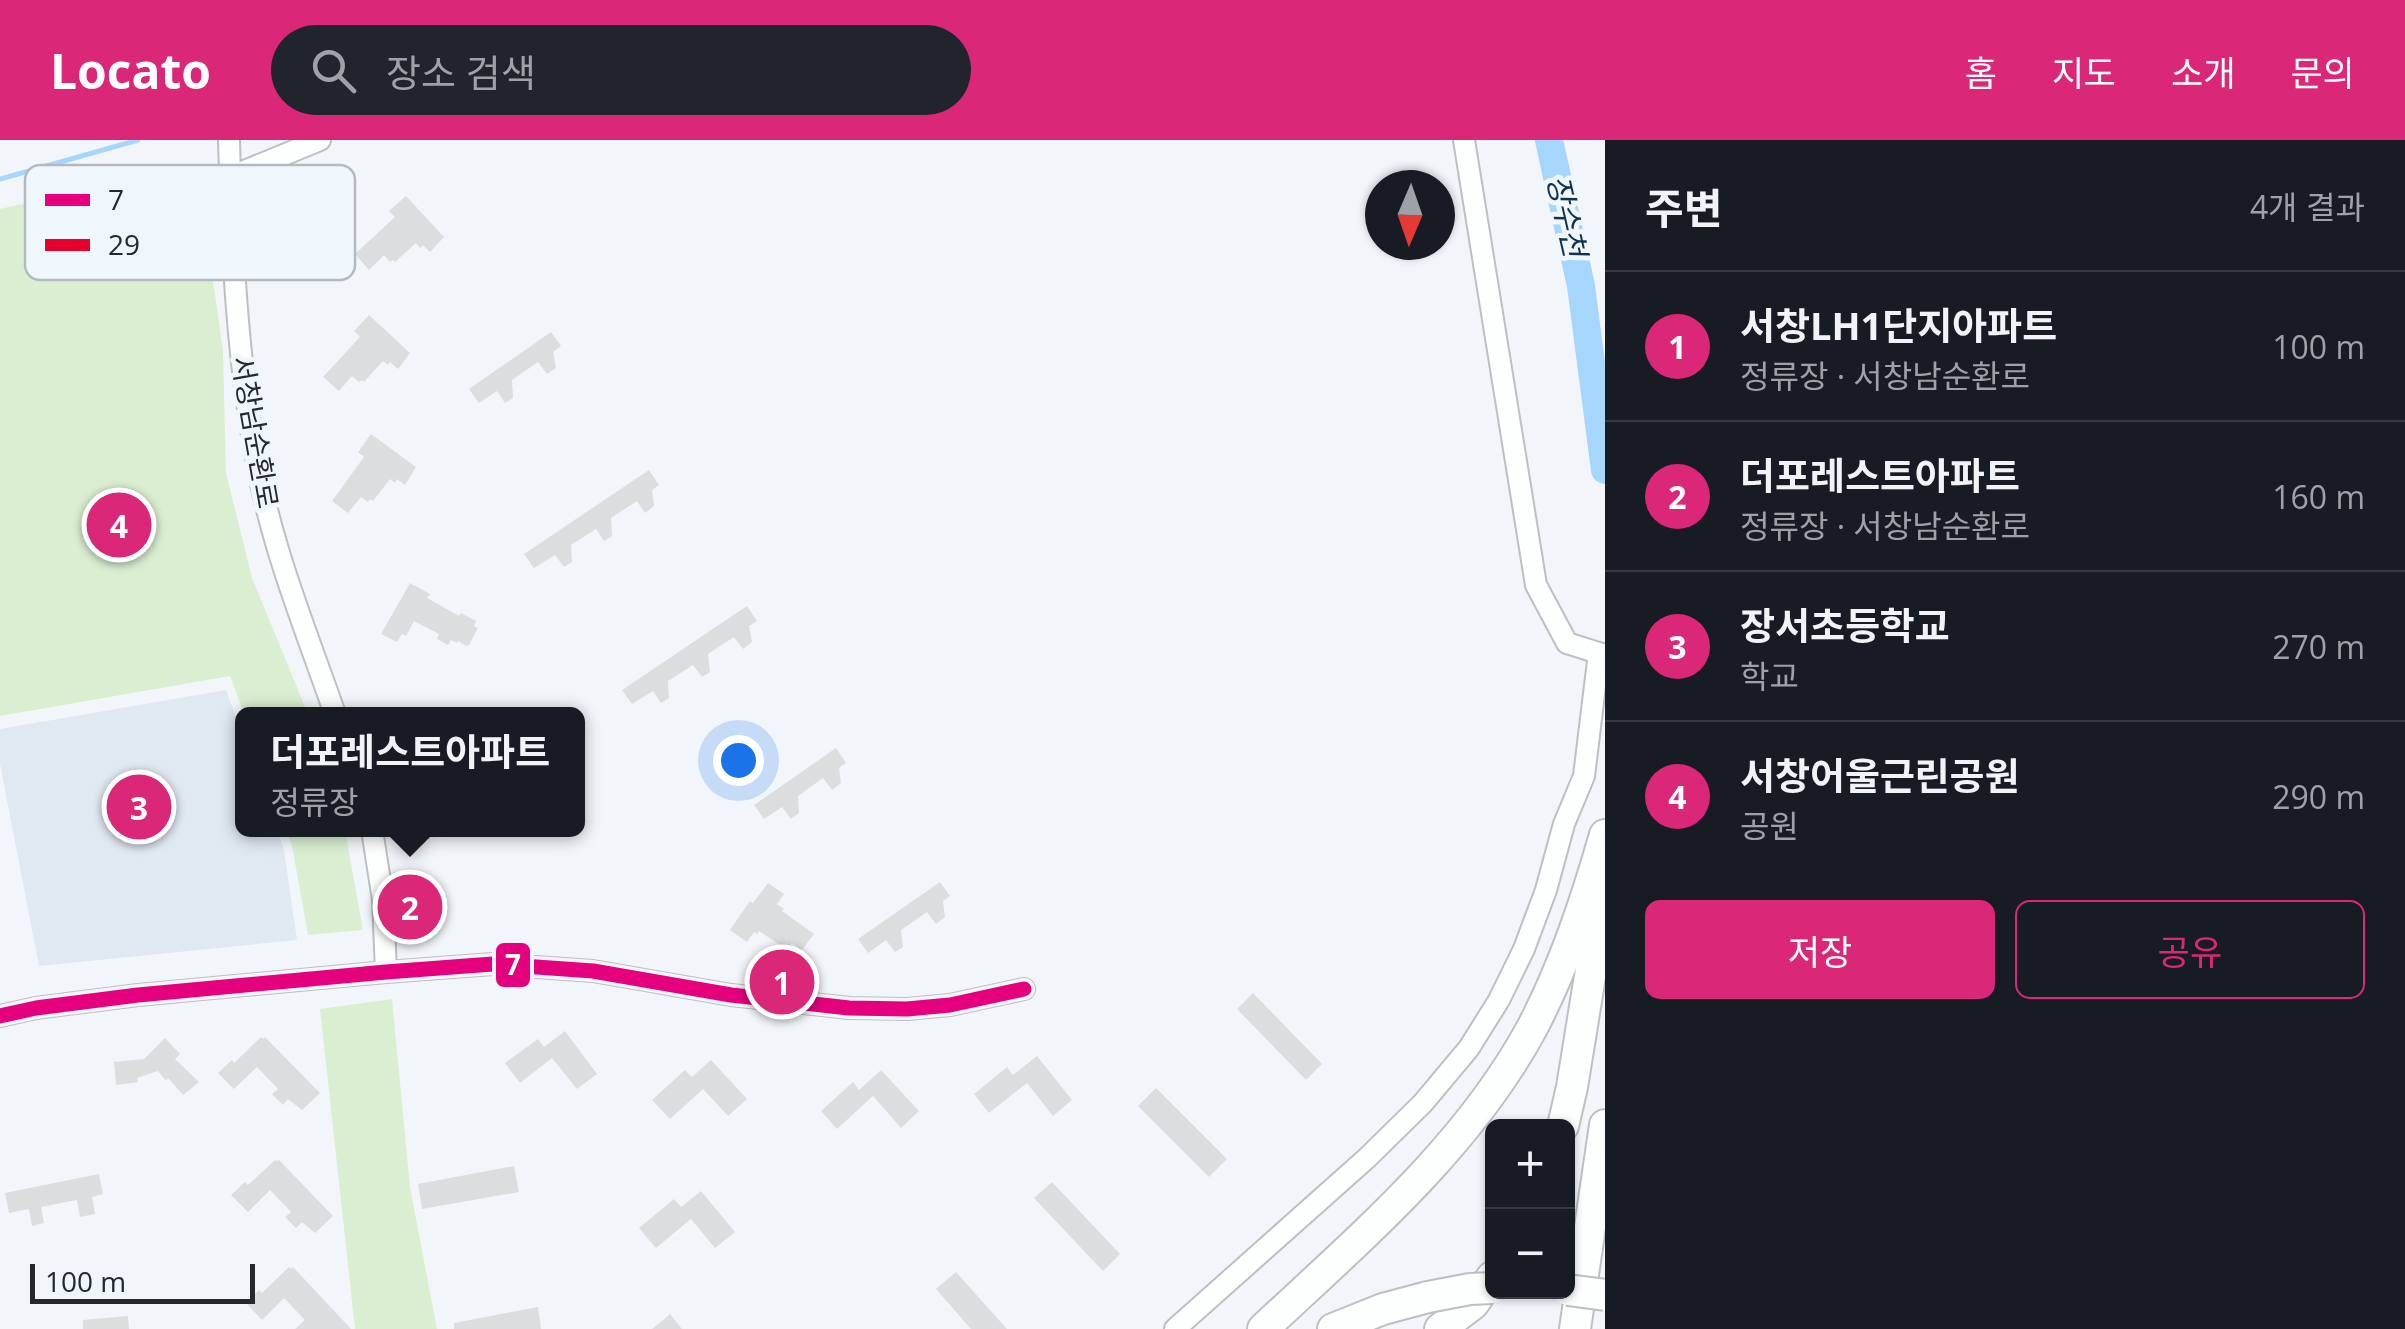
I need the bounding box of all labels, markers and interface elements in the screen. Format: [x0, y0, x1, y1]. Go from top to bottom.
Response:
search box [271, 25, 971, 115]
text: Locato [50, 38, 211, 103]
icon: search [306, 43, 361, 98]
text: 장소 검색 [386, 46, 536, 98]
text: 홈 [1965, 49, 1997, 96]
text: 지도 [2052, 49, 2116, 96]
text: 소개 [2171, 49, 2236, 96]
text: 문의 [2291, 49, 2355, 96]
legend [25, 165, 355, 280]
north arrow [1365, 170, 1455, 260]
water label: 장수천 [1538, 171, 1598, 264]
text: 주변 [1645, 179, 1722, 236]
text: 7 [108, 180, 124, 218]
text: 4개 결과 [2250, 185, 2365, 228]
text: 29 [108, 225, 140, 263]
text: 서창LH1단지아파트 [1740, 299, 2057, 351]
text: 1 [1668, 325, 1687, 368]
text: 100 m [2272, 325, 2365, 368]
street label: 서창남순환로 [224, 352, 288, 511]
text: 정류장 · 서창남순환로 [1740, 354, 2030, 397]
text: 더포레스트아파트 [1740, 449, 2020, 501]
text: 2 [1668, 475, 1687, 518]
text: 160 m [2272, 475, 2365, 518]
pin: 4 [86, 488, 152, 562]
text: 정류장 · 서창남순환로 [1740, 504, 2030, 547]
text: 장서초등학교 [1740, 599, 1950, 651]
text: 3 [1668, 625, 1687, 668]
text: 270 m [2272, 625, 2365, 668]
text: 학교 [1740, 654, 1799, 697]
popup [235, 707, 585, 837]
text: 더포레스트아파트 [270, 725, 550, 777]
your location [713, 735, 764, 786]
text: 서창어울근린공원 [1740, 749, 2020, 801]
pin: 3 [106, 770, 172, 844]
text: 4 [1668, 775, 1687, 818]
text: 290 m [2272, 775, 2365, 818]
text: 정류장 [270, 780, 358, 823]
text: 공원 [1740, 804, 1799, 847]
pin: 2 [378, 870, 442, 944]
button: 저장 [1645, 900, 1995, 999]
button: 공유 [2015, 900, 2365, 999]
line badge: 7 [494, 941, 532, 989]
pin: 1 [750, 944, 814, 1020]
text: 7 [505, 945, 521, 983]
map controls [1485, 1119, 1575, 1299]
button: + [1485, 1119, 1575, 1209]
button: − [1485, 1209, 1575, 1299]
scale bar [30, 1259, 255, 1304]
text: 100 m [45, 1262, 126, 1300]

